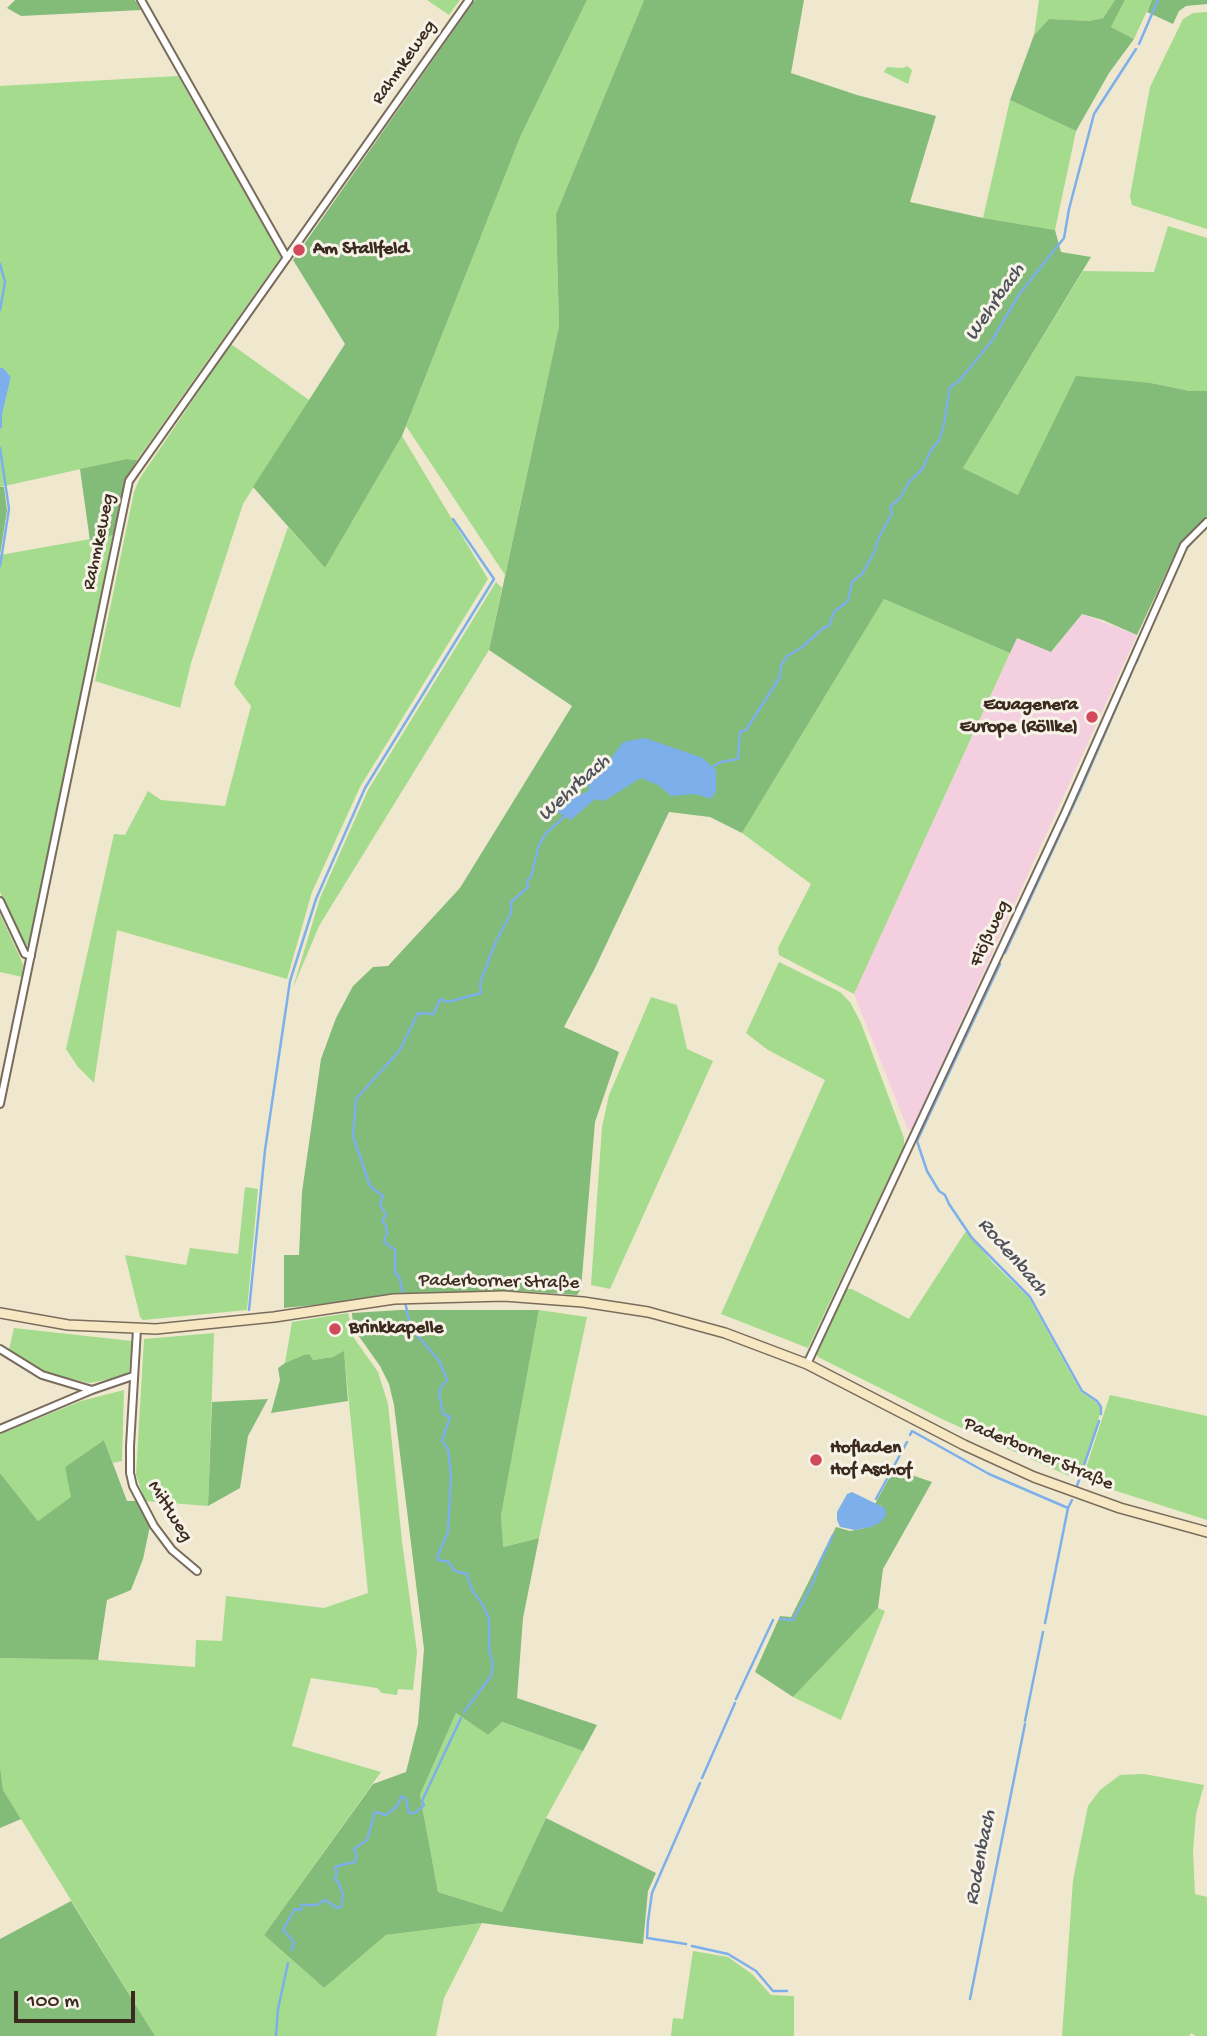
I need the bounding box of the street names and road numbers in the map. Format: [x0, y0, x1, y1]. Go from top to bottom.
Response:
street label: Rahmkeweg [368, 16, 442, 110]
street label: Rahmkeweg [79, 492, 121, 592]
street label: Flößweg [966, 897, 1016, 971]
street label: Paderborner Straße [419, 1270, 579, 1296]
street label: Paderborner Straße [960, 1413, 1116, 1497]
street label: Mittweg [141, 1477, 197, 1547]

